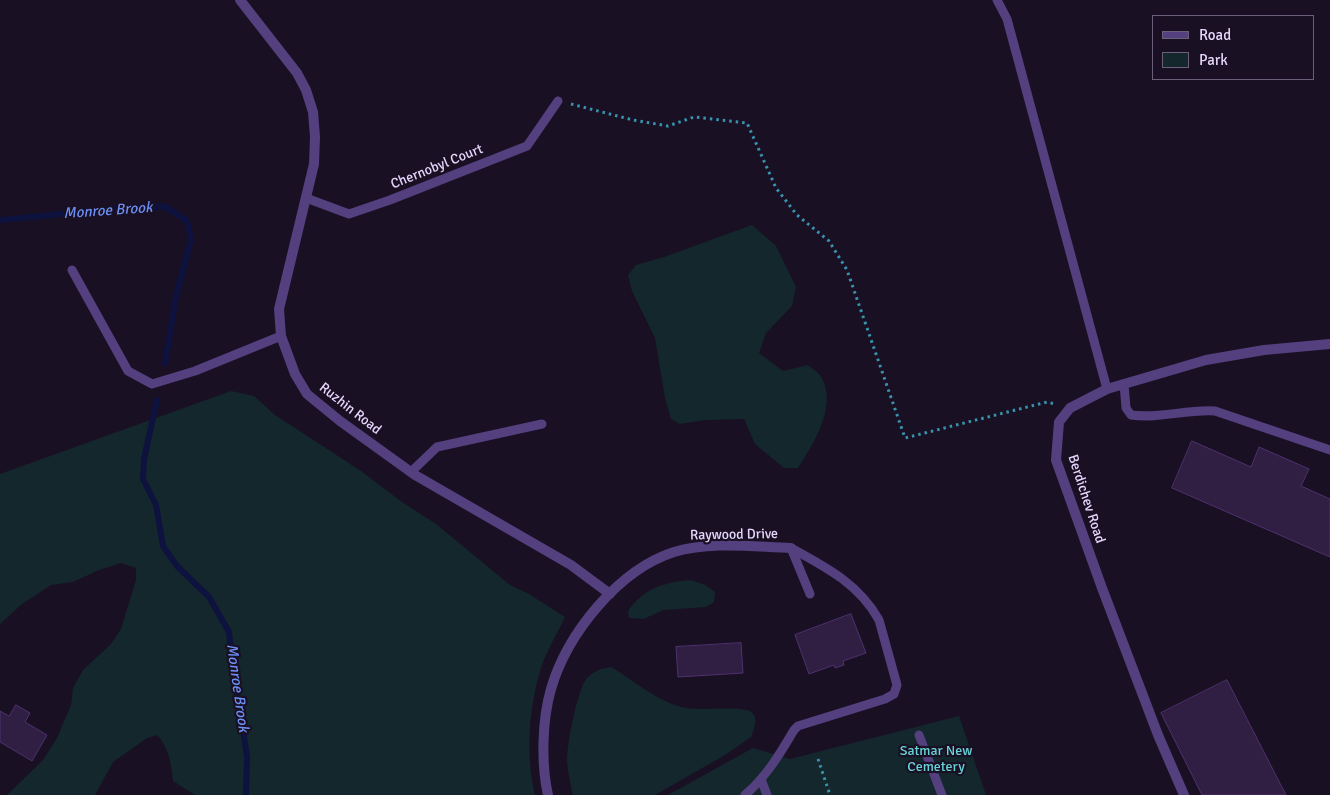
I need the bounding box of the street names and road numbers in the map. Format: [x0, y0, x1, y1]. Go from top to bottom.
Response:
street label: Chernobyl Court [388, 141, 486, 193]
street label: Ruzhin Road [316, 380, 384, 438]
street label: Berdichev Road [1064, 453, 1108, 545]
street label: Raywood Drive [690, 526, 778, 544]

